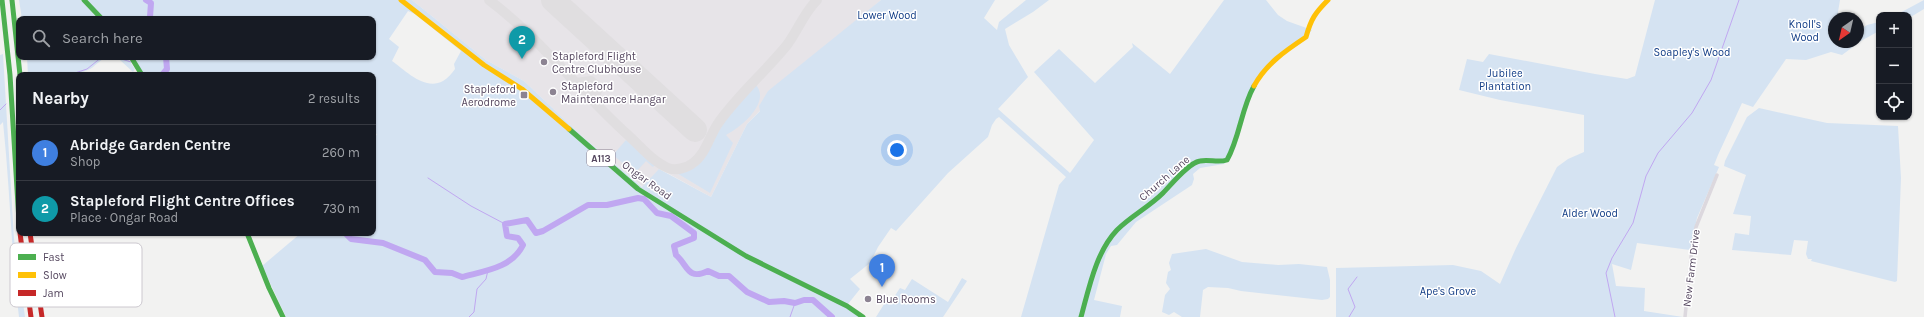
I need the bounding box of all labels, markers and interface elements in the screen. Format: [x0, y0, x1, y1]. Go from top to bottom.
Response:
park label: Lower Wood [857, 9, 917, 22]
north arrow [1828, 12, 1864, 48]
map controls [1876, 12, 1912, 120]
button: + [1876, 12, 1912, 48]
search box [16, 16, 376, 60]
park label: Knoll's Wood [1789, 18, 1822, 44]
pin: 2 [509, 26, 535, 59]
icon: search [30, 27, 52, 49]
text: Search here [62, 29, 143, 47]
park label: Soapley's Wood [1654, 46, 1730, 59]
button: − [1876, 48, 1912, 84]
place label: Stapleford Flight Centre Clubhouse [552, 50, 641, 76]
marker: Stapleford Flight Centre Clubhouse [539, 57, 549, 67]
park label: Jubilee Plantation [1479, 67, 1531, 93]
place label: Stapleford Maintenance Hangar [561, 80, 666, 106]
place label: Stapleford Aerodrome [462, 83, 516, 109]
button: locate [1876, 84, 1912, 120]
marker: Stapleford Maintenance Hangar [548, 87, 558, 97]
text: Nearby [32, 88, 89, 108]
marker: Stapleford Aerodrome [519, 90, 529, 100]
text: 2 results [308, 91, 360, 106]
text: Abridge Garden Centre [70, 136, 231, 154]
your location [887, 140, 907, 160]
text: 1 [43, 145, 47, 160]
text: 260 m [322, 145, 360, 160]
road number: A113 [587, 150, 615, 166]
street label: Church Lane [1137, 153, 1192, 204]
text: Shop [70, 154, 100, 169]
street label: Ongar Road [619, 158, 674, 203]
text: Stapleford Flight Centre Offices [70, 192, 295, 210]
text: 2 [41, 201, 49, 216]
text: 730 m [323, 201, 360, 216]
park label: Alder Wood [1562, 207, 1618, 220]
text: Place · Ongar Road [70, 210, 178, 225]
street label: New Farm Drive [1680, 228, 1703, 308]
legend [10, 243, 142, 307]
text: Fast [43, 251, 64, 264]
pin: 1 [869, 254, 895, 287]
text: Slow [43, 269, 67, 282]
park label: Ape's Grove [1420, 285, 1477, 298]
text: Jam [43, 287, 64, 300]
place label: Blue Rooms [876, 293, 936, 306]
marker: Blue Rooms [863, 294, 873, 304]

